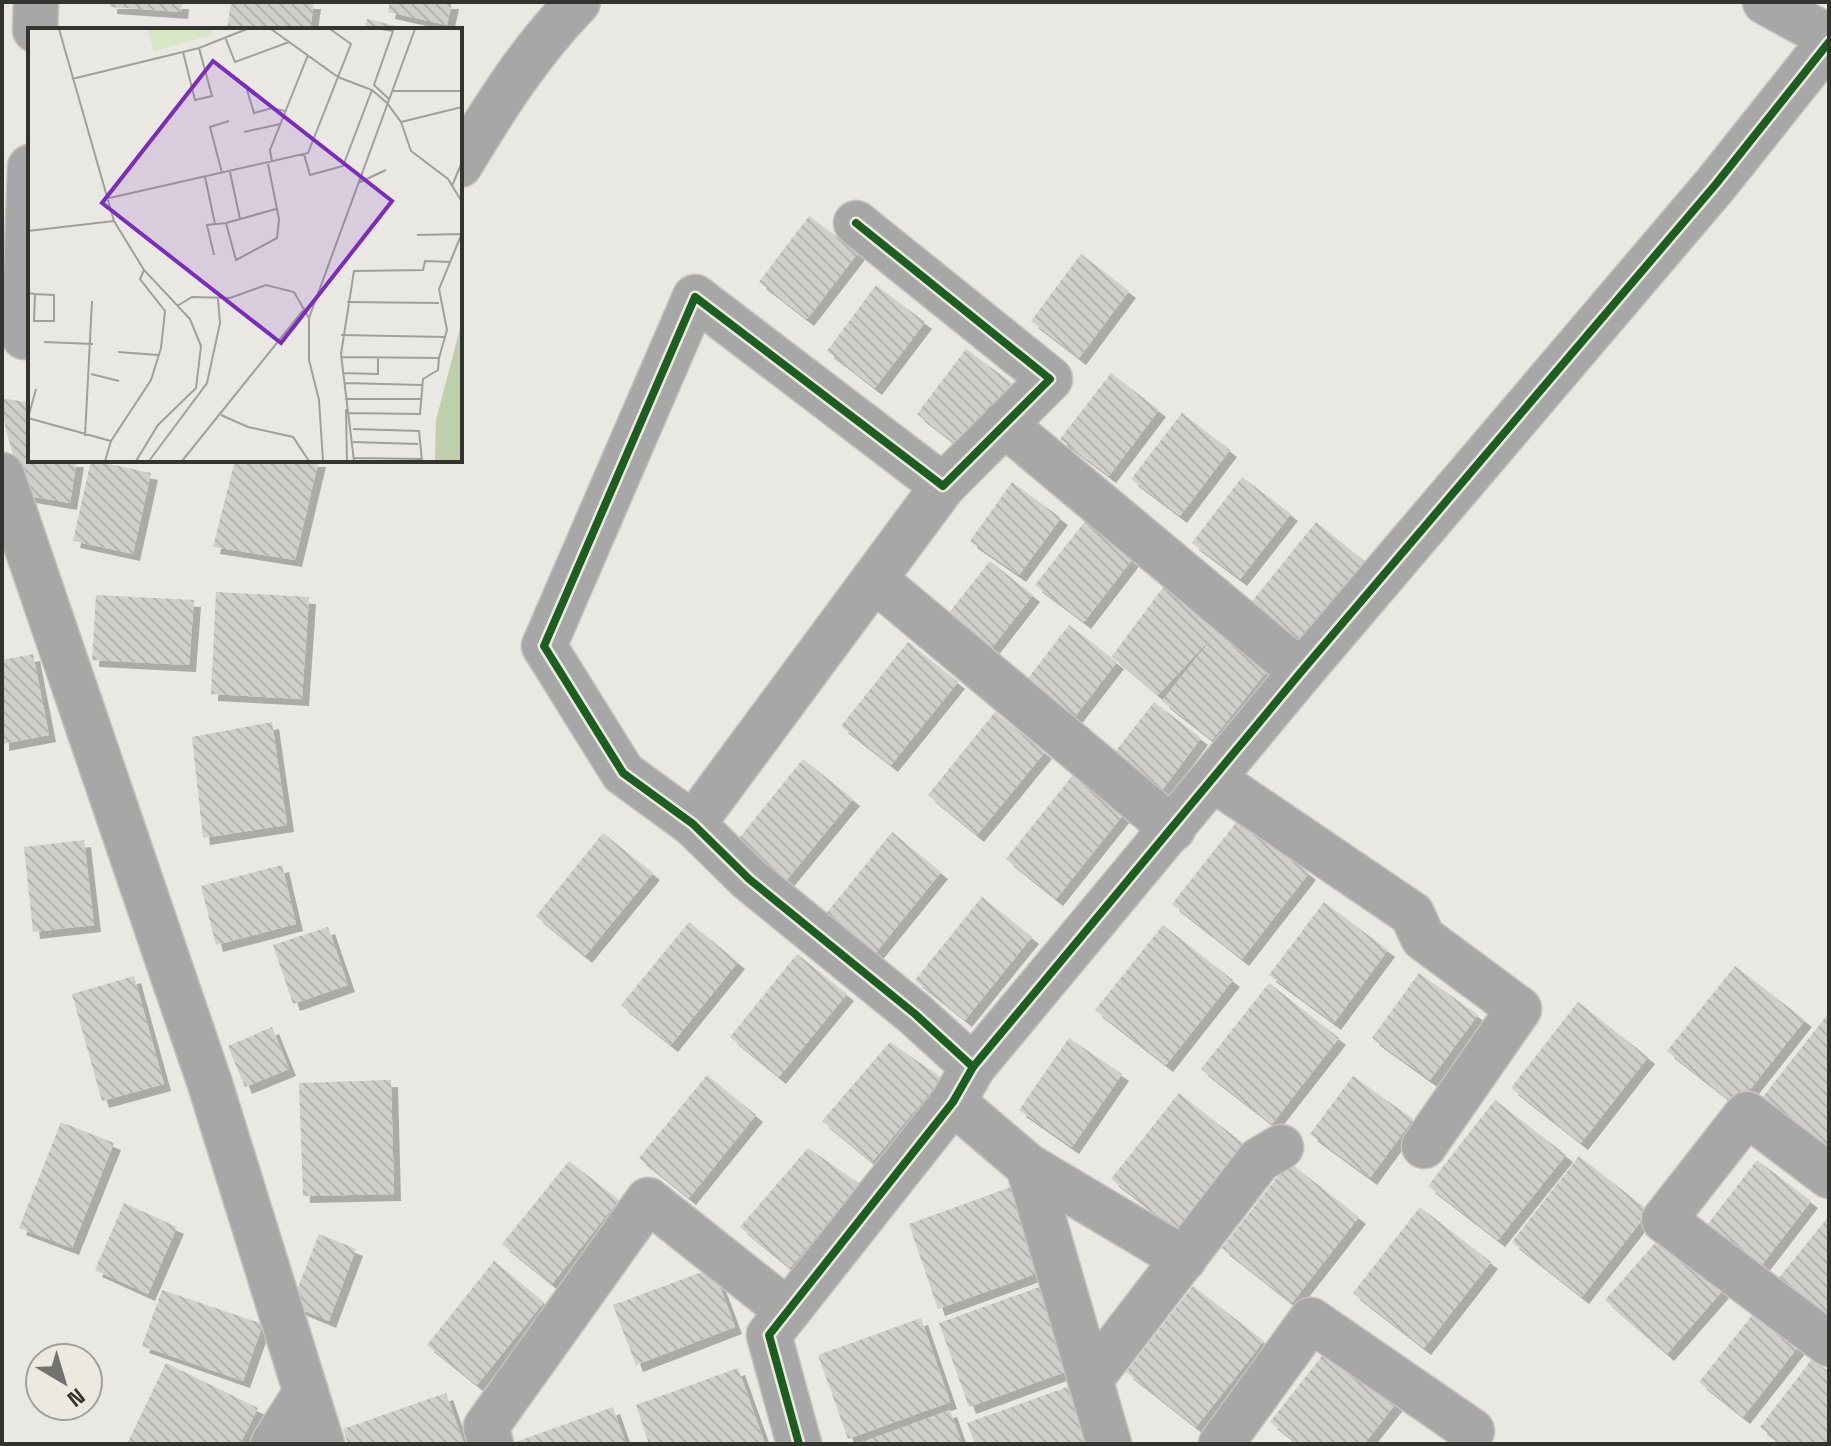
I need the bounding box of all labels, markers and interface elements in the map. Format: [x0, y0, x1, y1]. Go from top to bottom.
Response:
inset map [28, 28, 462, 462]
north arrow [24, 1342, 104, 1422]
text: N [62, 1382, 91, 1413]

